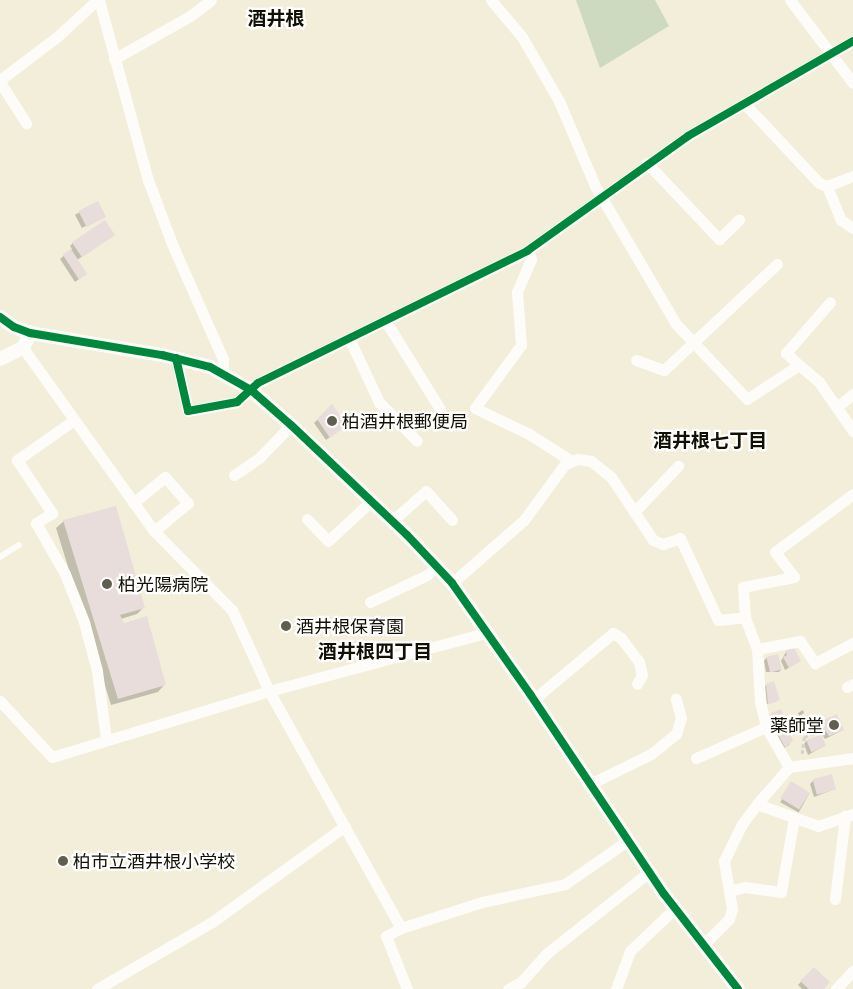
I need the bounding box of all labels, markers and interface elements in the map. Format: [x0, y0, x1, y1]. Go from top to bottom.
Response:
district label: 酒井根 [248, 7, 304, 29]
place label: 柏酒井根郵便局 [342, 410, 468, 432]
marker: 柏酒井根郵便局 [326, 415, 338, 427]
district label: 酒井根七丁目 [653, 429, 767, 451]
place label: 柏光陽病院 [118, 573, 208, 595]
marker: 柏光陽病院 [100, 577, 114, 591]
place label: 酒井根保育園 [296, 615, 404, 637]
marker: 酒井根保育園 [280, 620, 292, 632]
district label: 酒井根四丁目 [318, 640, 432, 662]
place label: 薬師堂 [770, 714, 824, 736]
marker: 薬師堂 [828, 719, 840, 731]
place label: 柏市立酒井根小学校 [73, 850, 235, 872]
marker: 柏市立酒井根小学校 [57, 855, 69, 867]

